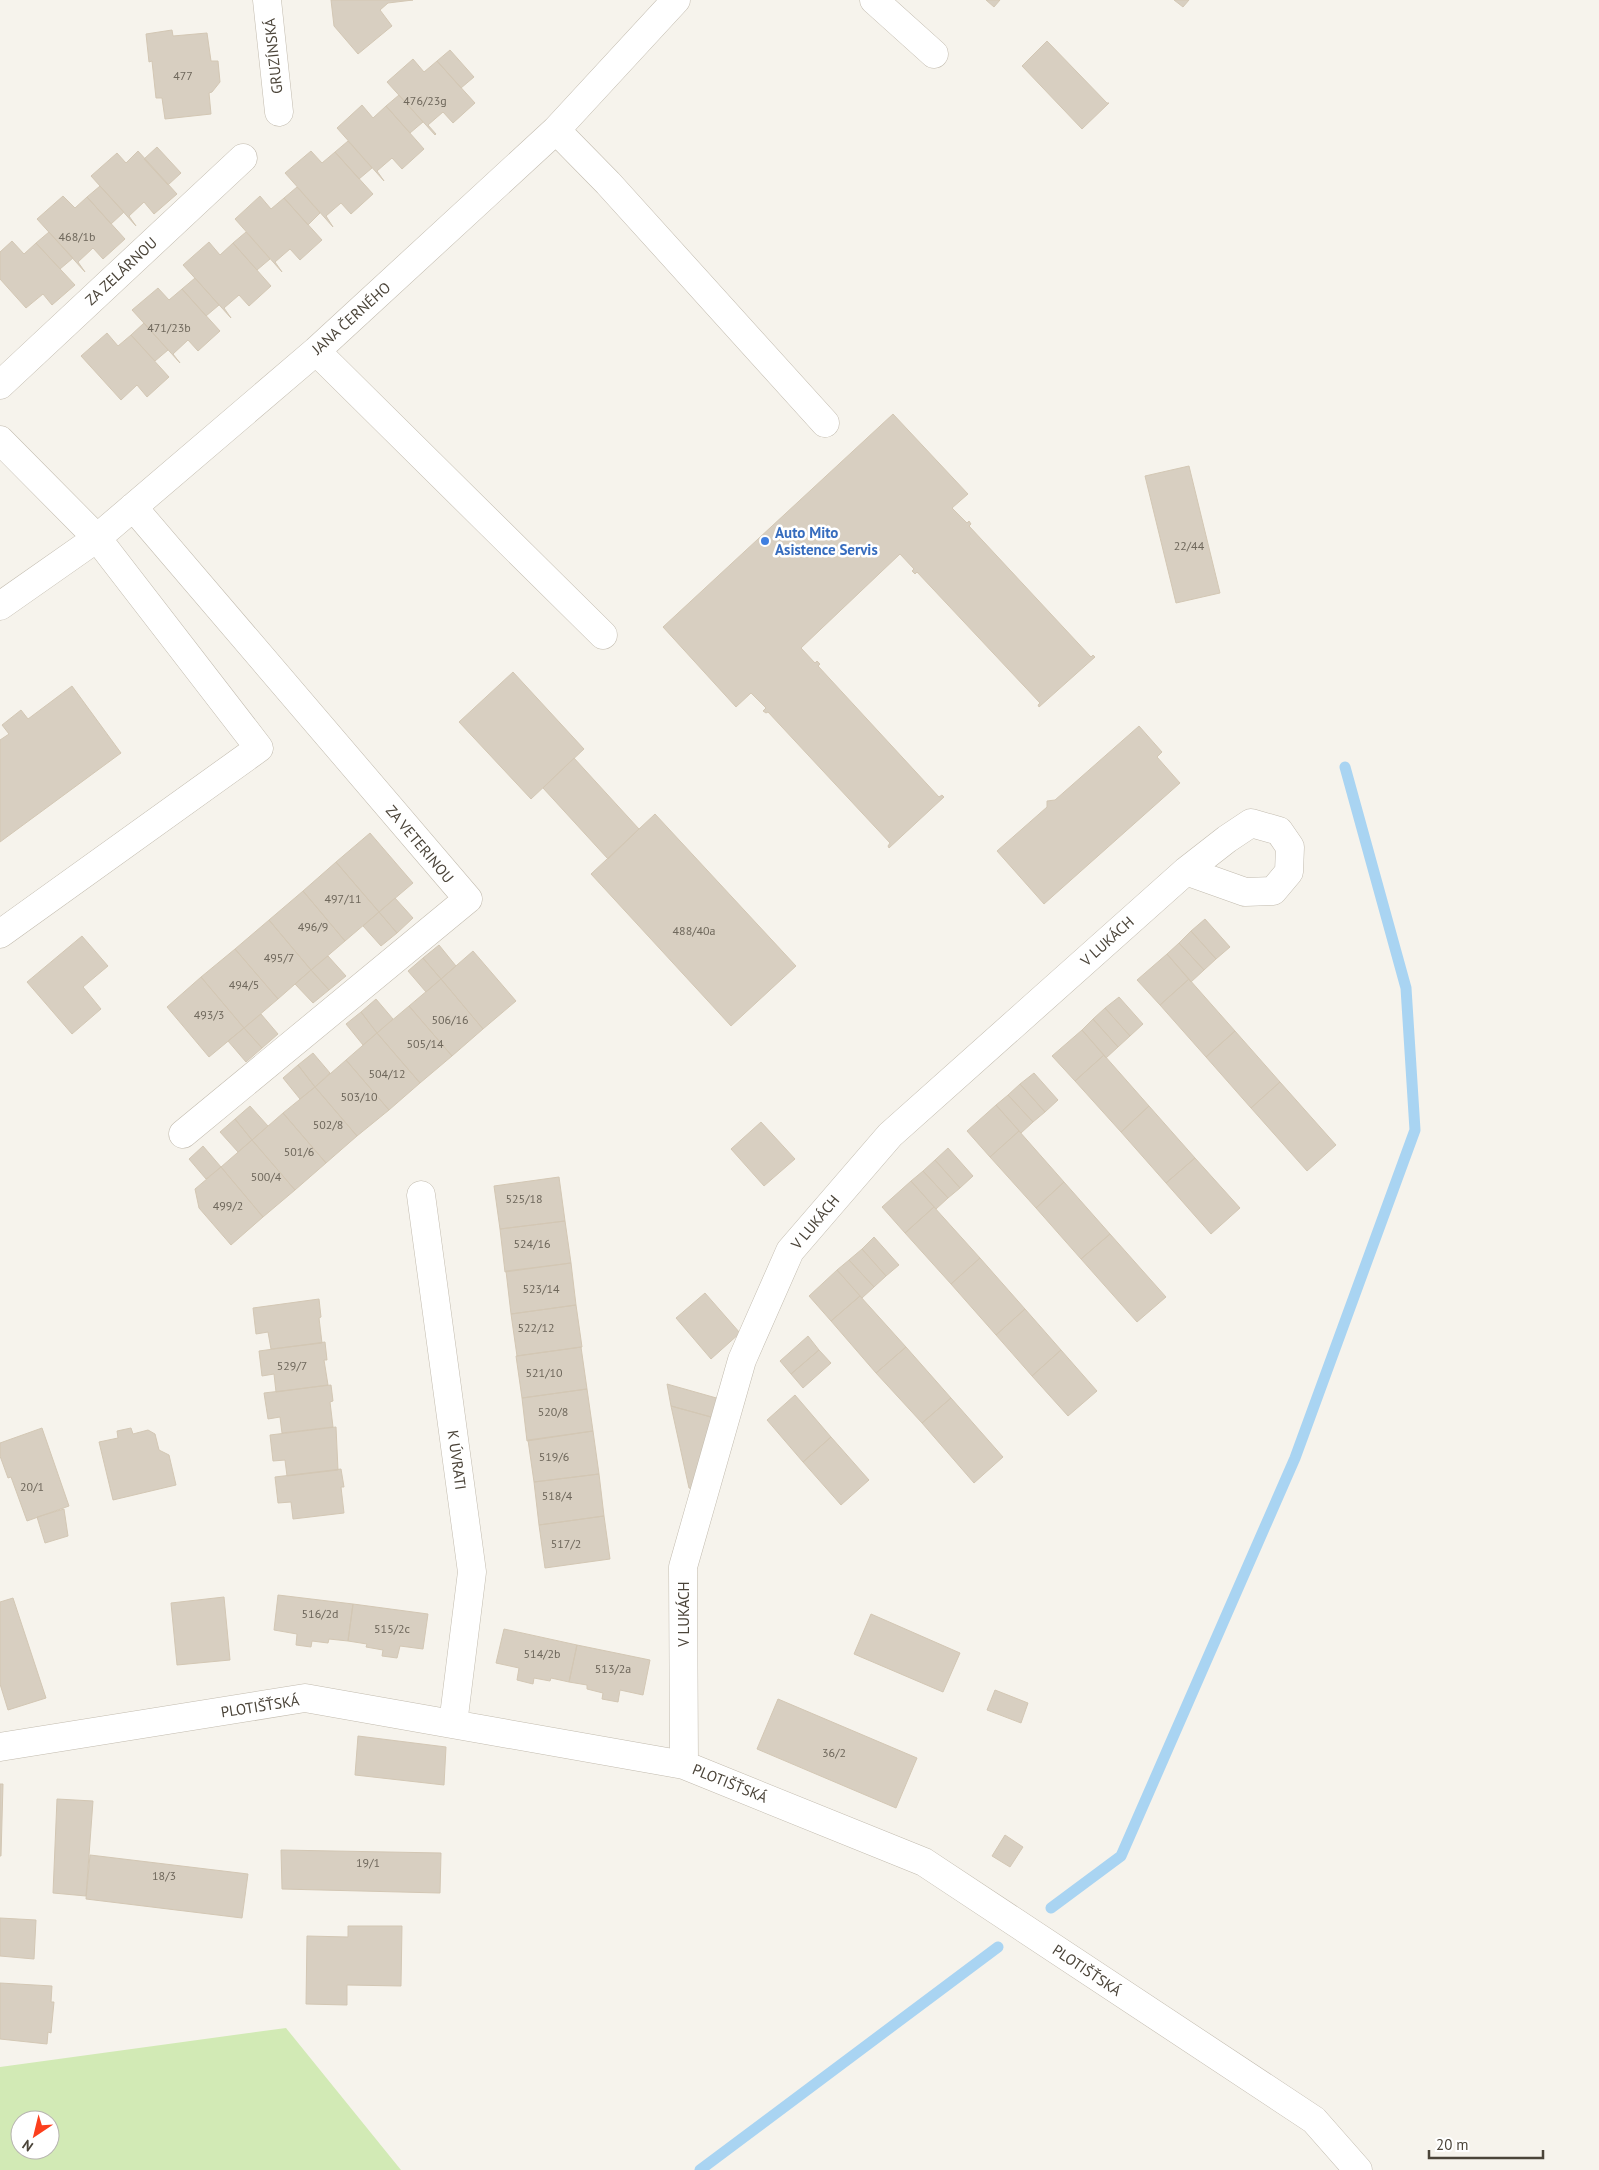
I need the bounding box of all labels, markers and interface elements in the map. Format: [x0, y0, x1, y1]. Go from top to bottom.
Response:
street label: GRUZÍNSKÁ [260, 17, 286, 95]
house number: 477 [173, 68, 193, 83]
house number: 476/23g [403, 93, 447, 108]
house number: 468/1b [59, 229, 95, 244]
street label: ZA ZELÁRNOU [81, 233, 161, 309]
street label: JANA ČERNÉHO [307, 278, 394, 359]
house number: 471/23b [147, 320, 191, 335]
place label: Auto Mito Asistence Servis [775, 523, 878, 559]
marker: Auto Mito Asistence Servis [759, 535, 771, 547]
house number: 22/44 [1174, 538, 1205, 553]
street label: ZA VETERINOU [382, 801, 458, 887]
house number: 497/11 [325, 891, 361, 906]
street label: V LUKÁCH [1076, 912, 1138, 971]
house number: 496/9 [298, 919, 328, 934]
house number: 488/40a [673, 923, 715, 938]
house number: 495/7 [264, 950, 294, 965]
house number: 494/5 [229, 977, 259, 992]
house number: 493/3 [194, 1007, 224, 1022]
house number: 506/16 [432, 1012, 468, 1027]
house number: 505/14 [407, 1036, 444, 1051]
house number: 504/12 [369, 1066, 405, 1081]
house number: 503/10 [341, 1089, 378, 1104]
house number: 502/8 [313, 1117, 343, 1132]
house number: 501/6 [284, 1144, 314, 1159]
house number: 500/4 [251, 1169, 282, 1184]
house number: 525/18 [506, 1191, 542, 1206]
street label: V LUKÁCH [786, 1191, 843, 1254]
house number: 499/2 [213, 1198, 243, 1213]
house number: 524/16 [514, 1236, 550, 1251]
house number: 523/14 [523, 1281, 560, 1296]
house number: 522/12 [518, 1320, 554, 1335]
house number: 529/7 [277, 1358, 307, 1373]
house number: 521/10 [526, 1365, 563, 1380]
house number: 520/8 [538, 1404, 568, 1419]
street label: K ÚVRATI [443, 1429, 471, 1491]
house number: 519/6 [539, 1449, 569, 1464]
house number: 20/1 [20, 1479, 44, 1494]
house number: 518/4 [542, 1488, 573, 1503]
house number: 517/2 [551, 1536, 581, 1551]
street label: V LUKÁCH [674, 1581, 693, 1648]
house number: 516/2d [302, 1606, 338, 1621]
house number: 515/2c [374, 1621, 410, 1636]
house number: 514/2b [524, 1646, 560, 1661]
house number: 513/2a [595, 1661, 631, 1676]
street label: PLOTIŠŤSKÁ [219, 1690, 301, 1722]
house number: 36/2 [822, 1745, 846, 1760]
street label: PLOTIŠŤSKÁ [690, 1759, 770, 1807]
house number: 19/1 [356, 1855, 380, 1870]
house number: 18/3 [152, 1868, 176, 1883]
street label: PLOTIŠŤSKÁ [1049, 1940, 1125, 2000]
north arrow [10, 2110, 60, 2160]
scale bar [1429, 2128, 1543, 2160]
text: 20 m [1436, 2135, 1469, 2154]
text: N [19, 2136, 36, 2156]

